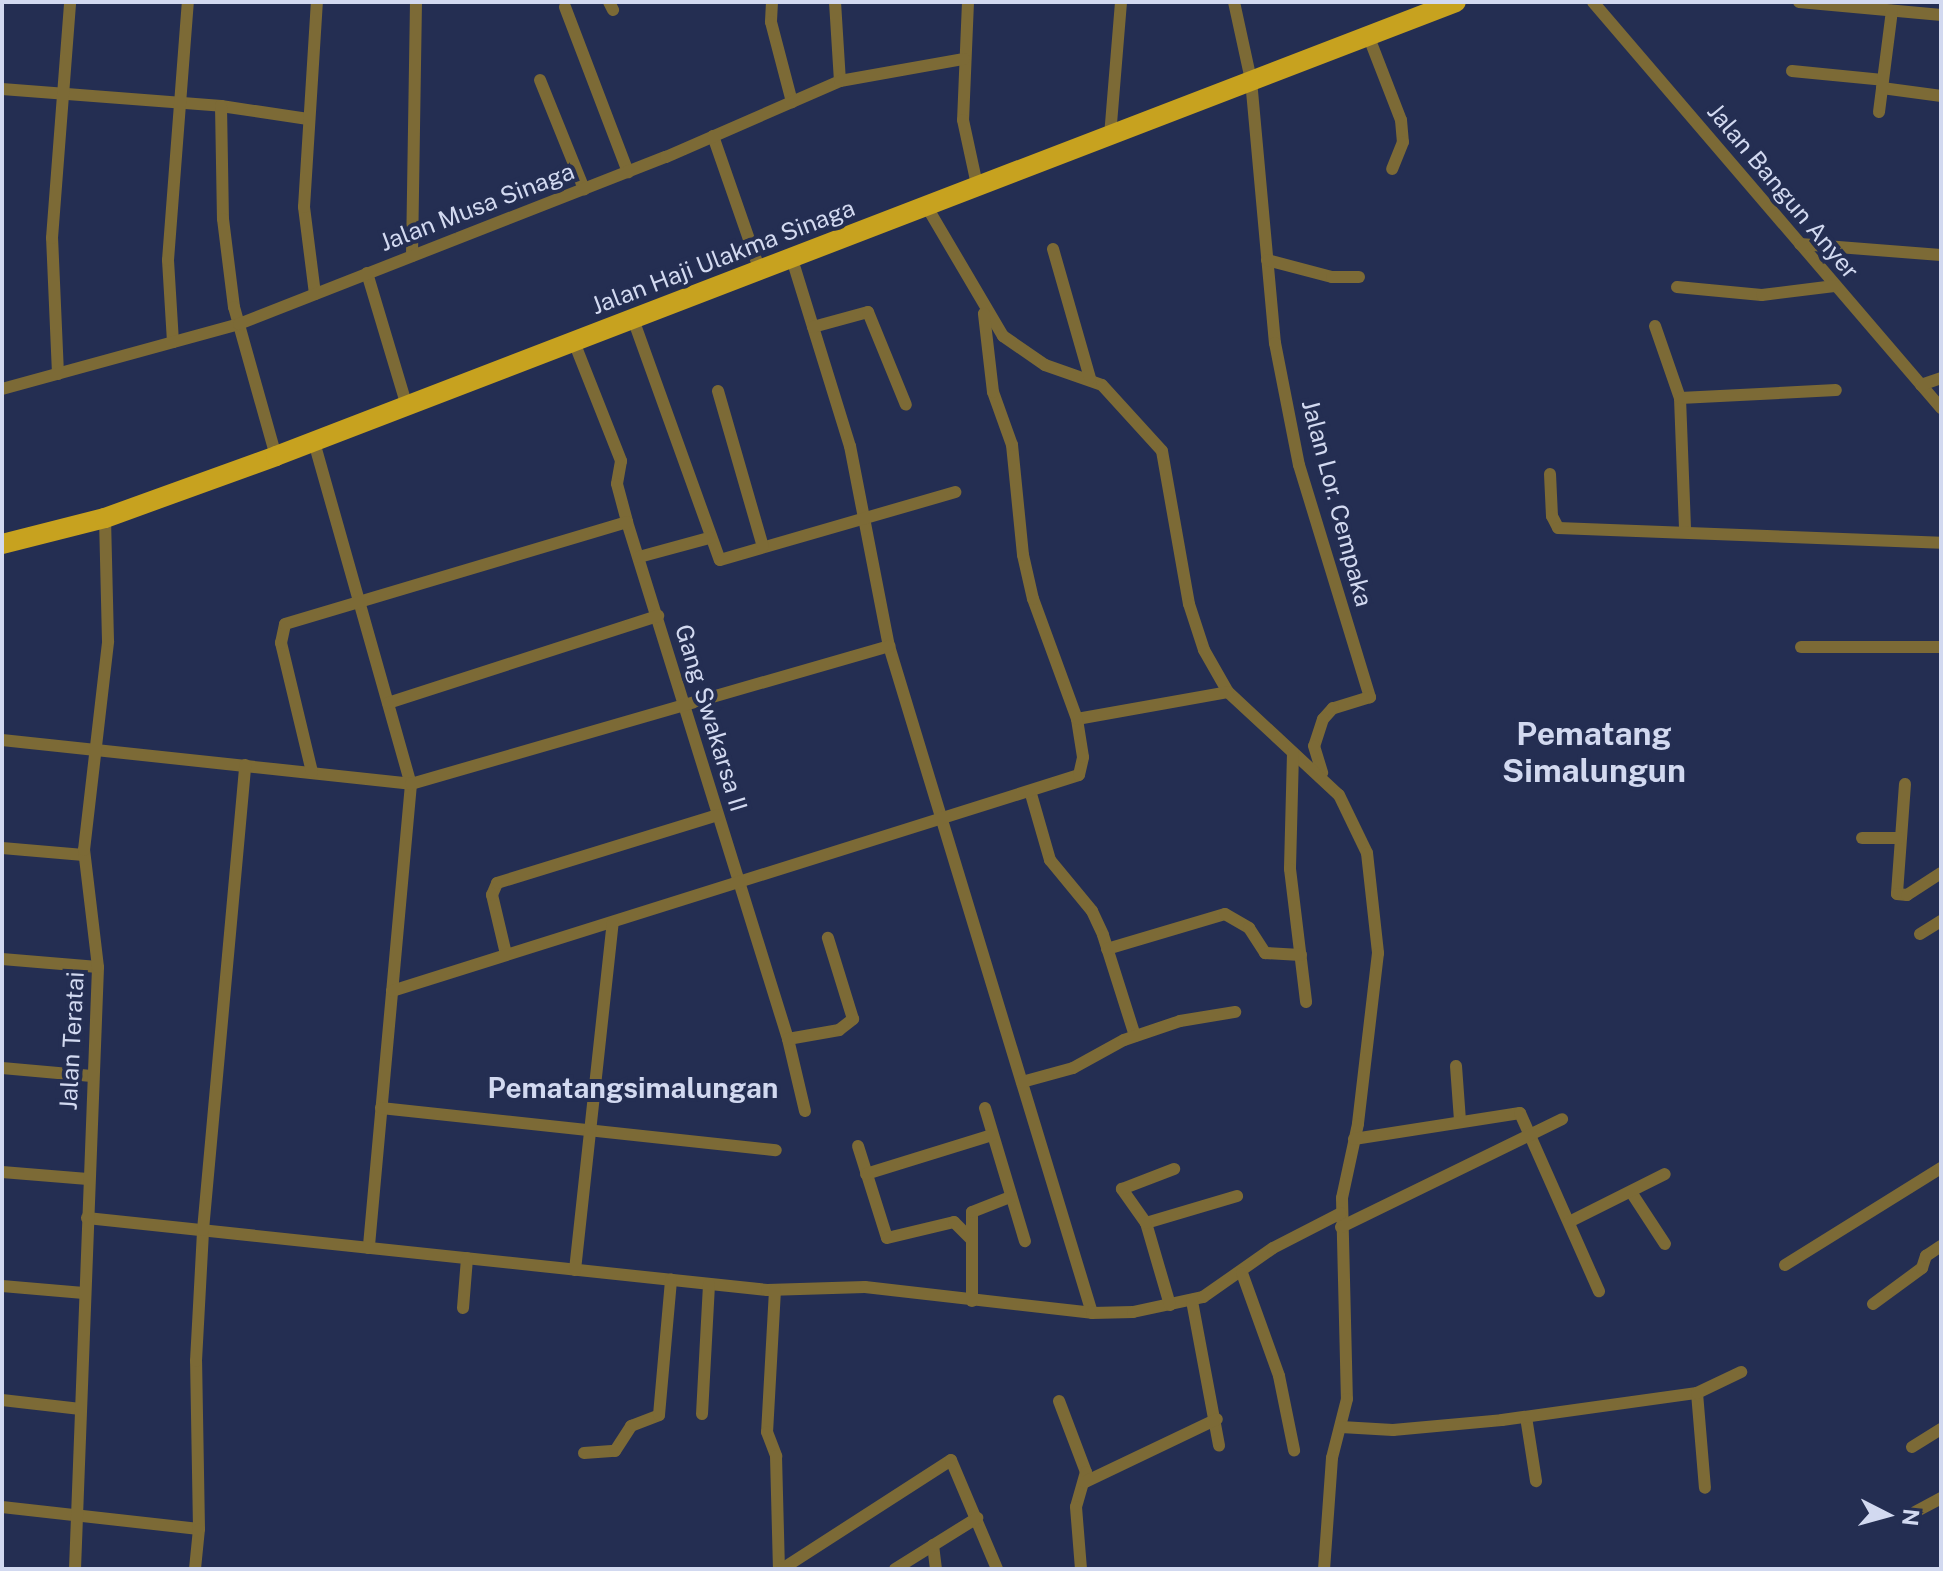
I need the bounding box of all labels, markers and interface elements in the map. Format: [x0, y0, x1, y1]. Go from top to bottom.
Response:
street label: Jalan Bangun Anyer [1701, 97, 1865, 285]
street label: Jalan Musa Sinaga [376, 157, 578, 257]
street label: Jalan Haji Ulakma Sinaga [587, 193, 859, 321]
street label: Jalan Lor. Cempaka [1296, 396, 1378, 610]
street label: Gang Swakarsa II [669, 621, 753, 815]
district label: Pematang Simalungun [1502, 716, 1686, 791]
street label: Jalan Teratai [54, 971, 90, 1111]
district label: Pematangsimalungan [488, 1071, 778, 1105]
north arrow [1847, 1475, 1927, 1555]
text: N [1897, 1508, 1925, 1527]

